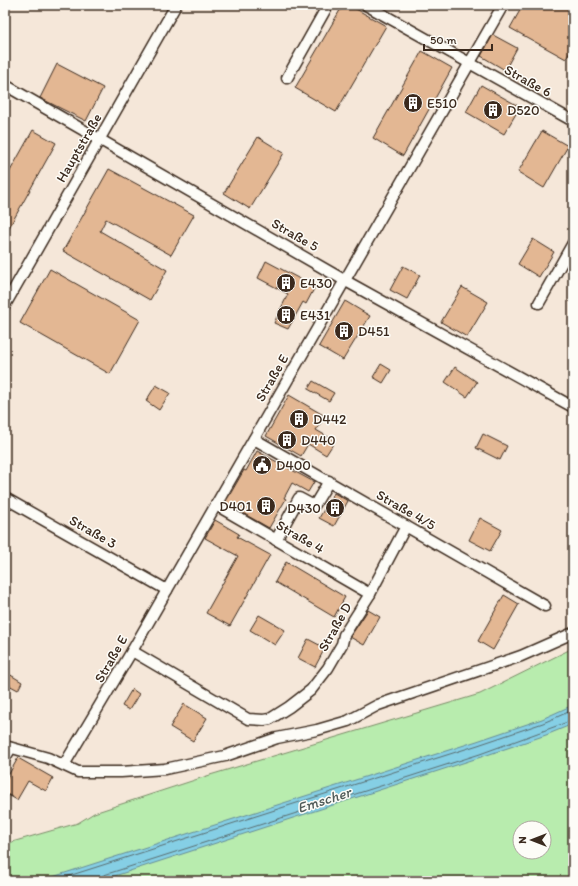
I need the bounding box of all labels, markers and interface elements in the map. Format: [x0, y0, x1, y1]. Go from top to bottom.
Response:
scale bar [424, 26, 492, 52]
text: 50 m [430, 33, 456, 47]
street label: Straße 6 [501, 61, 555, 101]
building icon: E510 [402, 92, 424, 114]
place label: E510 [427, 95, 457, 112]
building icon: D520 [482, 99, 504, 121]
place label: D520 [507, 102, 540, 119]
street label: Hauptstraße [52, 110, 106, 185]
street label: Straße 5 [268, 215, 322, 255]
building icon: E430 [275, 272, 297, 294]
place label: E430 [300, 275, 332, 292]
building icon: E431 [275, 304, 297, 326]
place label: E431 [300, 307, 331, 324]
building icon: D451 [333, 320, 355, 342]
place label: D451 [358, 323, 390, 340]
street label: Straße E [252, 351, 292, 405]
building icon: D442 [288, 408, 310, 430]
place label: D442 [313, 411, 347, 428]
building icon: D440 [276, 429, 298, 451]
place label: D440 [301, 432, 336, 449]
public building icon: D400 [251, 454, 273, 476]
place label: D400 [276, 457, 311, 474]
street label: Straße 4/5 [373, 486, 439, 534]
building icon: D401 [255, 495, 277, 517]
building icon: D430 [324, 497, 346, 519]
place label: D401 [219, 498, 252, 515]
place label: D430 [287, 500, 321, 517]
street label: Straße 3 [66, 512, 120, 552]
street label: Straße 4 [273, 517, 327, 558]
street label: Straße D [315, 600, 355, 654]
street label: Straße E [91, 632, 131, 686]
water label: Emscher [295, 782, 355, 817]
north arrow [512, 820, 552, 860]
text: N [516, 836, 529, 844]

